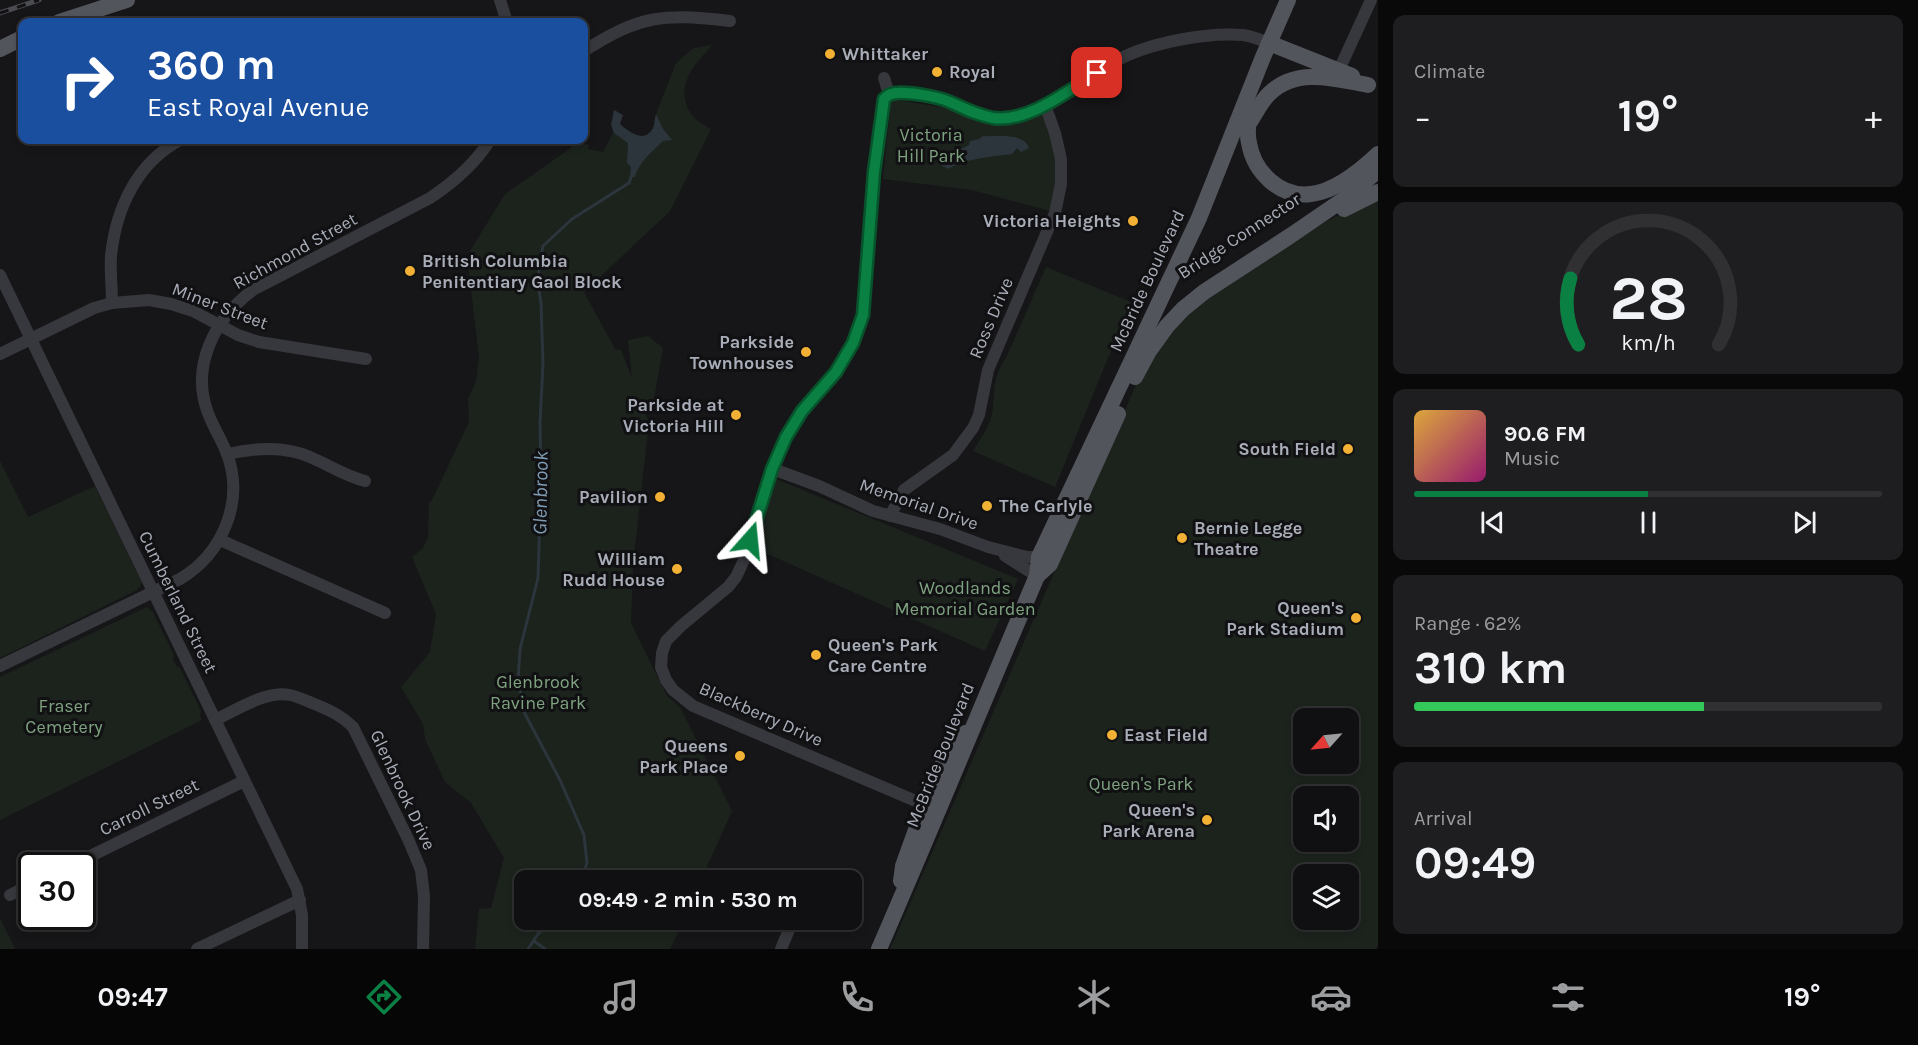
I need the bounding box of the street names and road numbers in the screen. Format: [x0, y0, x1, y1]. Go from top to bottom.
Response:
street label: Bridge Connector [1174, 188, 1305, 284]
street label: McBride Boulevard [1104, 207, 1190, 355]
street label: Richmond Street [229, 208, 361, 294]
street label: Ross Drive [964, 274, 1018, 362]
street label: Miner Street [169, 278, 271, 334]
street label: Memorial Drive [857, 473, 981, 535]
street label: Cumberland Street [134, 527, 222, 677]
street label: Blackberry Drive [696, 677, 826, 751]
street label: McBride Boulevard [901, 679, 979, 831]
street label: Glenbrook Drive [366, 726, 440, 854]
street label: Carroll Street [96, 773, 202, 840]

